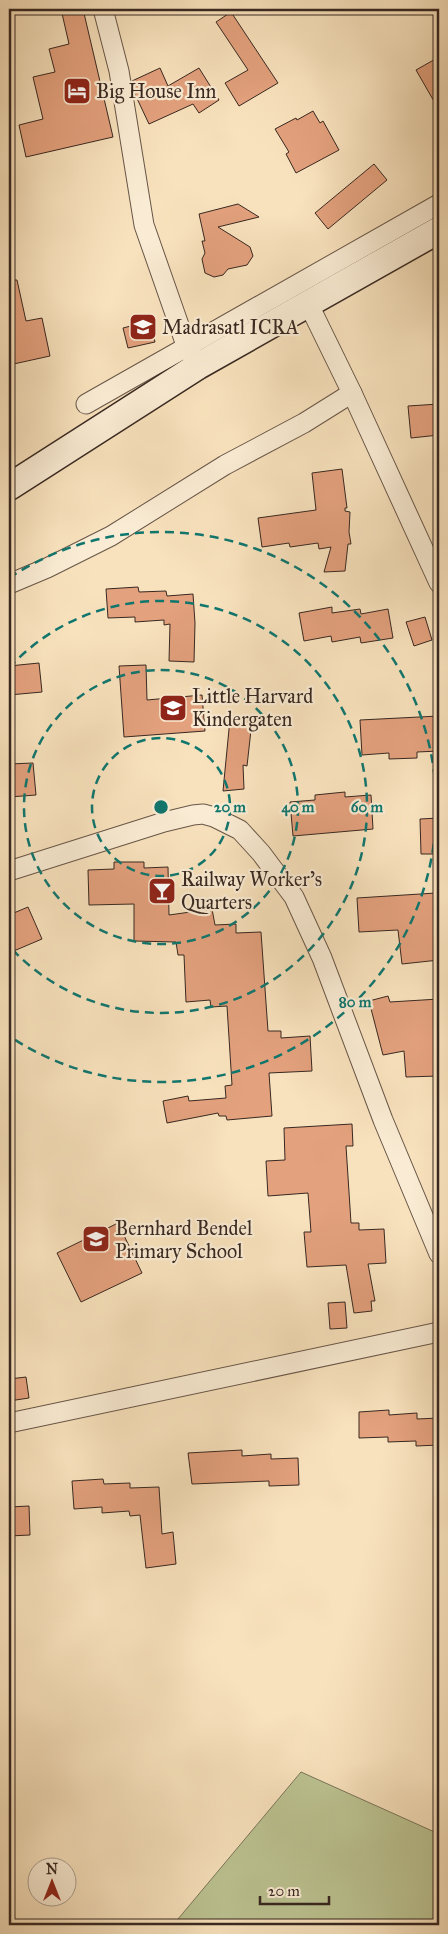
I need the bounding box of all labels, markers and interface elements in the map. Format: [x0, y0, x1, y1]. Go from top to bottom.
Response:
hotel icon: Big House Inn [62, 76, 92, 106]
place label: Big House Inn [96, 79, 217, 104]
school or university icon: Madrasatl ICRA [128, 312, 158, 342]
place label: Madrasatl ICRA [162, 315, 300, 339]
place label: Little Harvard Kindergaten [192, 684, 313, 732]
school or university icon: Little Harvard Kindergaten [158, 693, 188, 723]
centre of rings [152, 798, 170, 816]
text: 20 m [214, 798, 246, 816]
text: 40 m [282, 798, 315, 817]
text: 60 m [351, 798, 384, 816]
place label: Railway Worker's Quarters [181, 867, 322, 914]
bar icon: Railway Worker's Quarters [147, 876, 177, 906]
text: 80 m [339, 993, 372, 1011]
place label: Bernhard Bendel Primary School [115, 1216, 253, 1263]
school or university icon: Bernhard Bendel Primary School [81, 1224, 111, 1254]
north arrow [28, 1856, 78, 1906]
text: N [46, 1861, 58, 1878]
scale bar [260, 1874, 329, 1906]
text: 20 m [268, 1882, 300, 1900]

